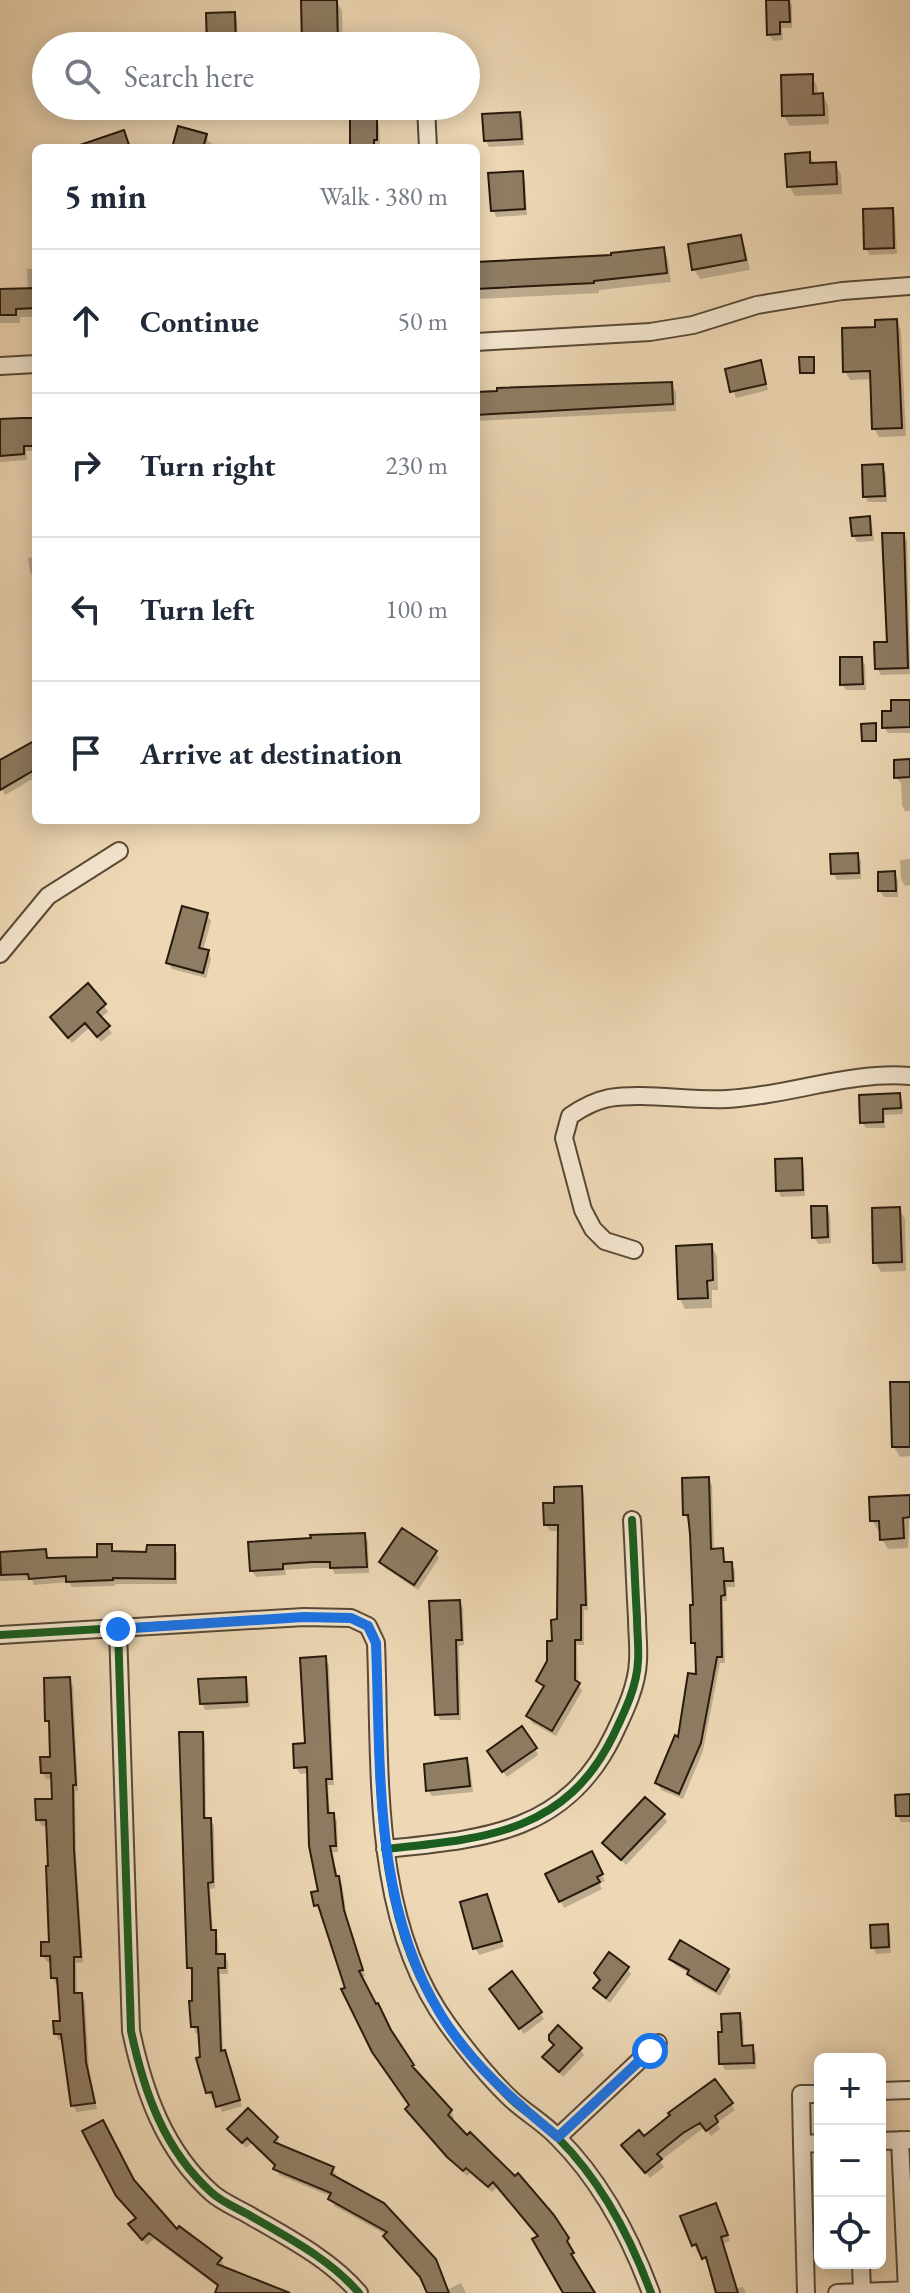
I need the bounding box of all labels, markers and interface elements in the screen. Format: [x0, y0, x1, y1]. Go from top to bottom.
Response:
search box [32, 32, 480, 120]
icon: search [60, 54, 104, 98]
text: Search here [124, 57, 254, 96]
text: 5 min [64, 174, 147, 218]
text: Walk · 380 m [320, 179, 448, 213]
icon: ahead [64, 299, 108, 343]
text: Continue [140, 302, 259, 341]
text: 50 m [398, 304, 448, 338]
icon: right [64, 443, 108, 487]
text: Turn right [140, 446, 276, 485]
text: 230 m [385, 448, 448, 482]
icon: left [64, 587, 108, 631]
text: Turn left [140, 590, 254, 629]
text: 100 m [385, 592, 448, 626]
icon: arrive [64, 731, 108, 775]
text: Arrive at destination [140, 734, 402, 773]
route end [100, 1611, 136, 1647]
route start [632, 2033, 668, 2069]
map controls [814, 2053, 886, 2269]
button: + [814, 2053, 886, 2125]
button: − [814, 2125, 886, 2197]
button: locate [814, 2197, 886, 2269]

